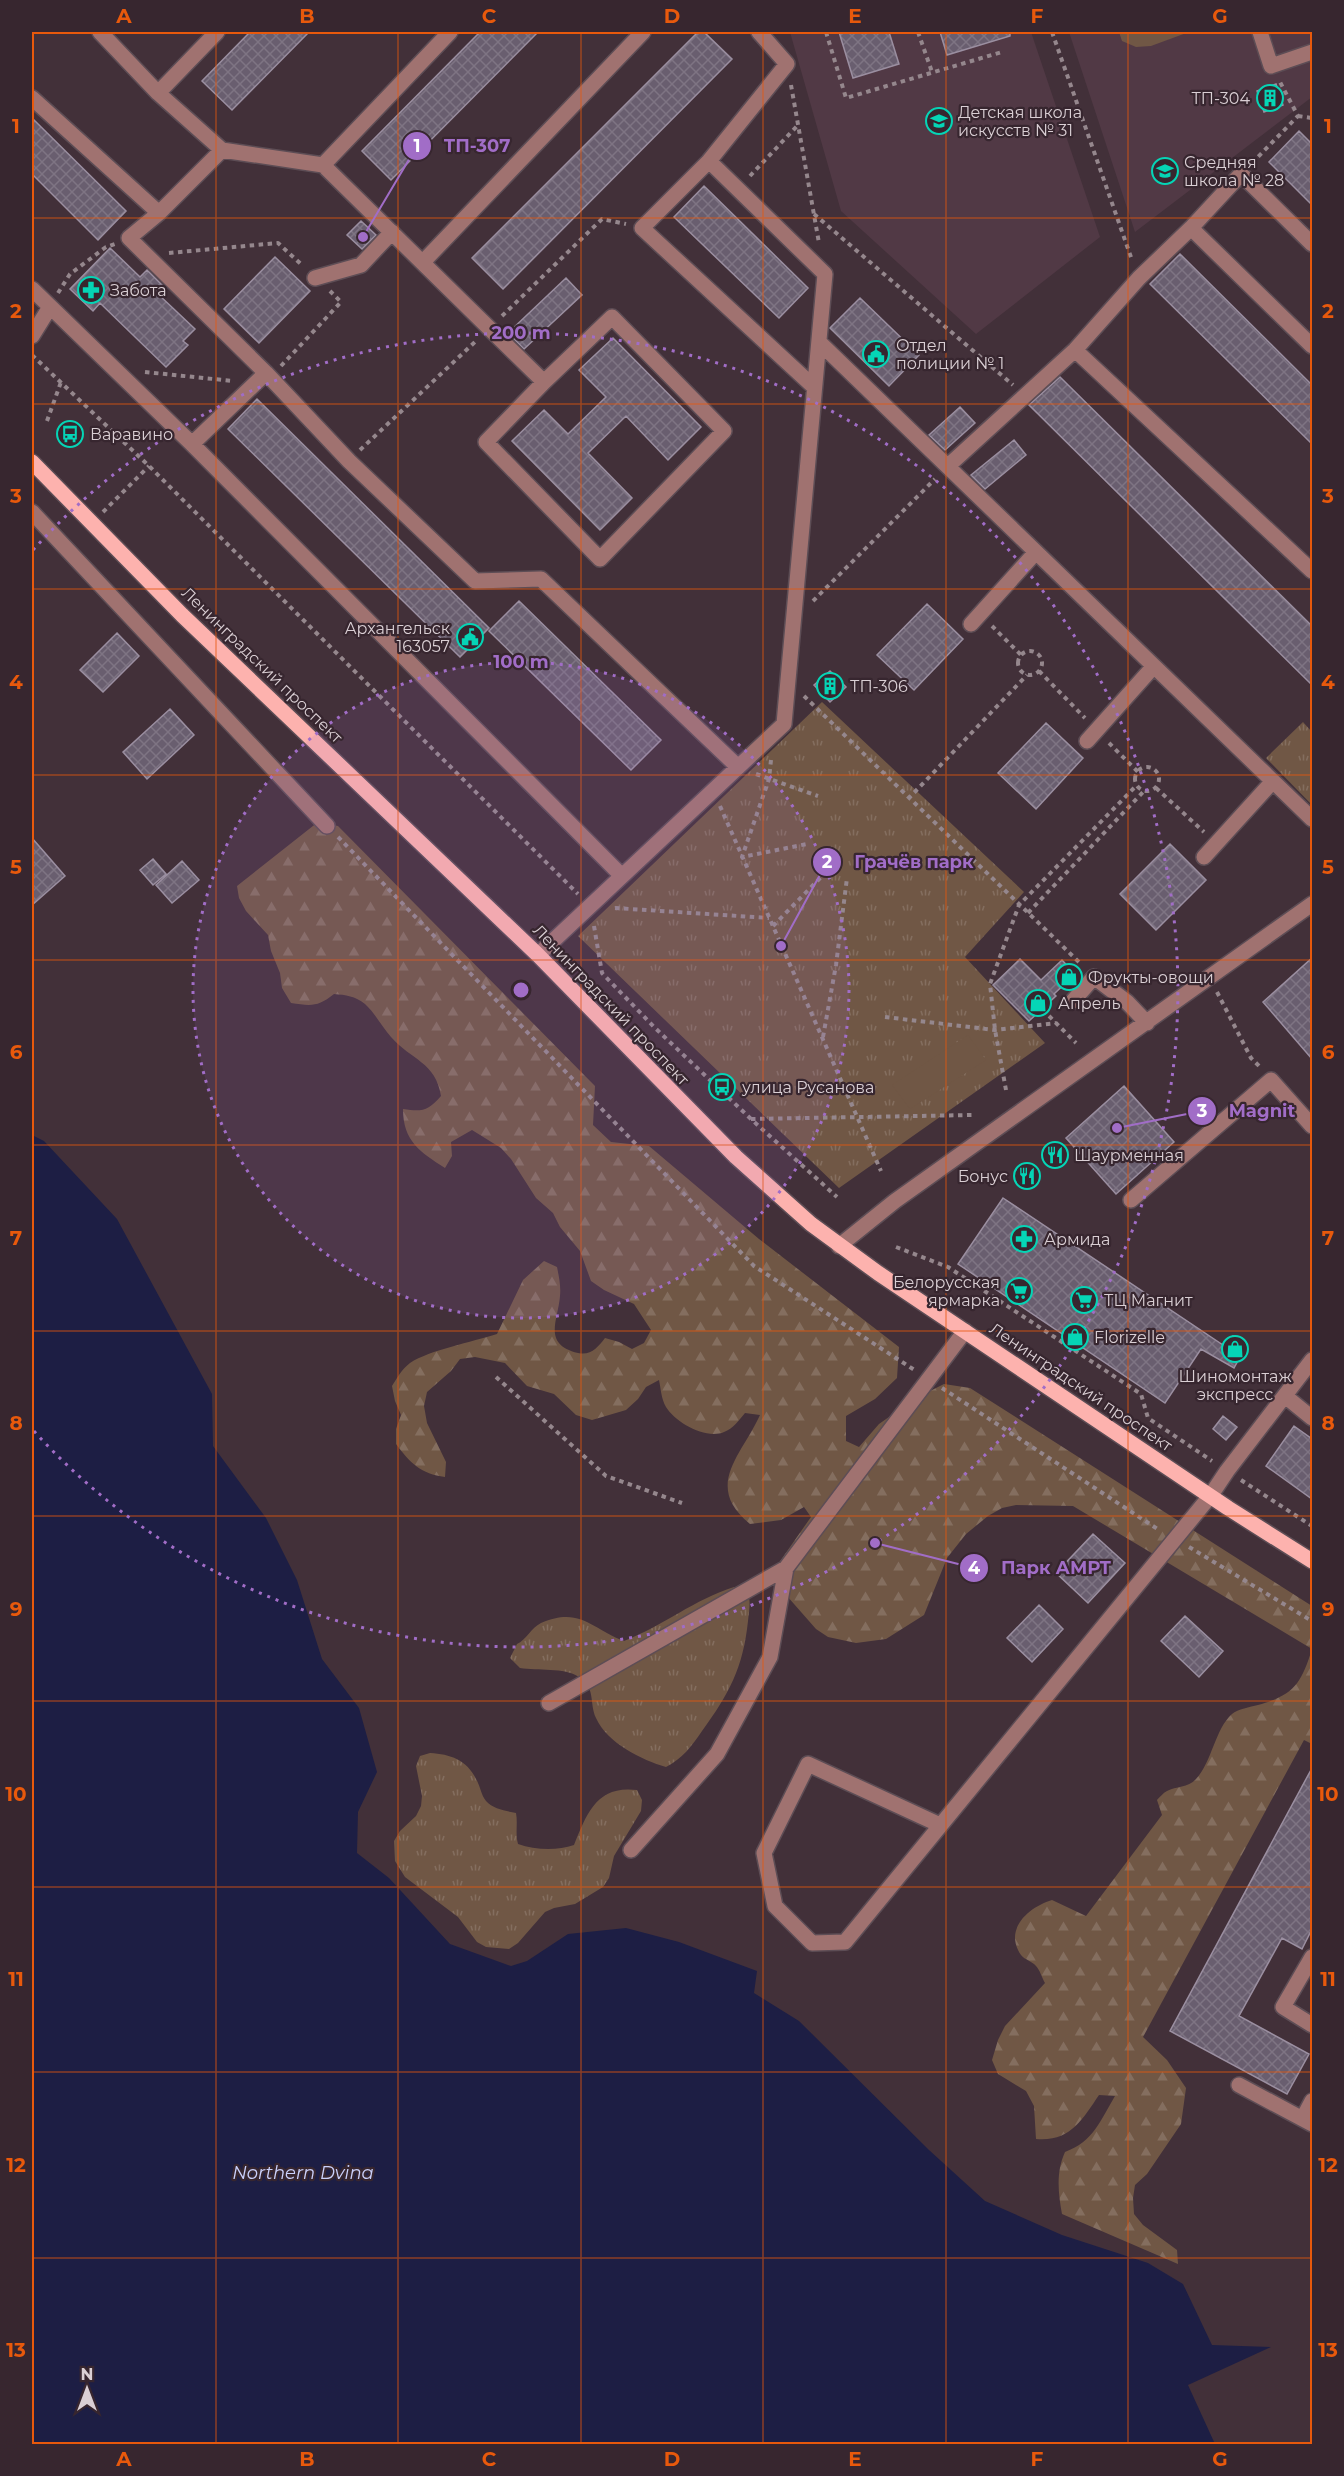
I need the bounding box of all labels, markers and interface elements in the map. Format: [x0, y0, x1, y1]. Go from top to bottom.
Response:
text: A [115, 4, 132, 28]
text: B [299, 4, 315, 28]
text: C [482, 4, 497, 28]
text: D [664, 4, 680, 28]
text: E [848, 4, 862, 28]
text: F [1031, 4, 1044, 28]
text: G [1212, 4, 1228, 28]
building icon: ТП-304 [1255, 83, 1285, 113]
place label: ТП-304 [1191, 89, 1250, 108]
place label: Детская школа искусств № 31 [958, 103, 1082, 140]
school or university icon: Детская школа искусств № 31 [924, 106, 954, 136]
text: 1 [12, 114, 20, 138]
text: 1 [1324, 114, 1332, 138]
callout: ТП-307 [402, 128, 522, 164]
text: 1 [413, 135, 421, 157]
text: ТП-307 [444, 135, 510, 157]
place label: Средняя школа № 28 [1184, 153, 1284, 190]
school or university icon: Средняя школа № 28 [1150, 156, 1180, 186]
pharmacy icon: Забота [76, 275, 106, 305]
place label: Забота [110, 281, 167, 300]
text: 2 [10, 299, 22, 323]
text: 2 [1322, 299, 1334, 323]
text: 200 m [491, 322, 551, 344]
place label: Отдел полиции № 1 [896, 336, 1004, 373]
public building icon: Отдел полиции № 1 [861, 339, 891, 369]
bus stop icon: Варавино [55, 419, 85, 449]
place label: Варавино [90, 425, 173, 444]
text: 3 [9, 484, 22, 508]
text: 3 [1321, 484, 1334, 508]
street label: Ленинградский проспект [178, 583, 347, 747]
place label: Архангельск 163057 [345, 619, 451, 656]
public building icon: Архангельск 163057 [455, 622, 485, 652]
text: 100 m [493, 651, 549, 673]
text: 4 [9, 670, 23, 694]
text: 4 [1321, 670, 1335, 694]
building icon: ТП-306 [815, 671, 845, 701]
place label: ТП-306 [850, 677, 908, 696]
callout: Грачёв парк [812, 844, 986, 880]
text: 2 [822, 851, 833, 873]
text: Грачёв парк [854, 851, 974, 873]
text: 5 [10, 855, 22, 879]
text: 5 [1322, 855, 1334, 879]
street label: Ленинградский проспект [529, 921, 693, 1090]
shop icon: Фрукты-овощи [1054, 962, 1084, 992]
place label: Фрукты-овощи [1088, 968, 1214, 987]
centre of rings [511, 980, 531, 1000]
shop icon: Апрель [1023, 988, 1053, 1018]
place label: Апрель [1058, 994, 1121, 1013]
text: 6 [10, 1040, 23, 1064]
text: 6 [1322, 1040, 1335, 1064]
bus stop icon: улица Русанова [707, 1072, 737, 1102]
place label: улица Русанова [741, 1078, 874, 1097]
callout: Magnit [1187, 1093, 1307, 1129]
text: 3 [1196, 1100, 1208, 1122]
text: Magnit [1229, 1100, 1295, 1122]
restaurant icon: Шаурменная [1040, 1140, 1070, 1170]
place label: Шаурменная [1074, 1146, 1184, 1165]
restaurant icon: Бонус [1012, 1161, 1042, 1191]
place label: Бонус [958, 1167, 1008, 1186]
pharmacy icon: Армида [1009, 1224, 1039, 1254]
text: 7 [10, 1226, 22, 1250]
text: 7 [1322, 1226, 1334, 1250]
place label: Армида [1044, 1230, 1110, 1249]
place label: Белорусская ярмарка [893, 1273, 1000, 1310]
supermarket icon: Белорусская ярмарка [1004, 1276, 1034, 1306]
supermarket icon: ТЦ Магнит [1069, 1285, 1099, 1315]
place label: ТЦ Магнит [1104, 1291, 1193, 1310]
street label: Ленинградский проспект [986, 1319, 1176, 1456]
shop icon: Florizelle [1060, 1322, 1090, 1352]
place label: Florizelle [1094, 1328, 1165, 1347]
shop icon: Шиномонтаж экспресс [1220, 1334, 1250, 1364]
place label: Шиномонтаж экспресс [1178, 1367, 1292, 1404]
text: 8 [9, 1411, 23, 1435]
text: 8 [1321, 1411, 1335, 1435]
callout: Парк АМРТ [959, 1550, 1124, 1586]
text: 4 [968, 1557, 981, 1579]
text: Парк АМРТ [1001, 1557, 1112, 1579]
text: 9 [10, 1597, 22, 1621]
text: 9 [1322, 1597, 1334, 1621]
text: 10 [5, 1782, 27, 1806]
text: 10 [1317, 1782, 1339, 1806]
text: 11 [8, 1967, 24, 1991]
text: 11 [1320, 1967, 1336, 1991]
text: 12 [6, 2153, 26, 2177]
text: 12 [1318, 2153, 1338, 2177]
water label: Northern Dvina [232, 2162, 374, 2184]
text: 13 [6, 2338, 26, 2362]
text: 13 [1318, 2338, 1338, 2362]
north arrow [57, 2359, 117, 2419]
text: N [81, 2365, 93, 2384]
text: A [115, 2447, 132, 2471]
text: B [299, 2447, 315, 2471]
text: C [482, 2447, 497, 2471]
text: D [664, 2447, 680, 2471]
text: E [848, 2447, 862, 2471]
text: F [1031, 2447, 1044, 2471]
text: G [1212, 2447, 1228, 2471]

